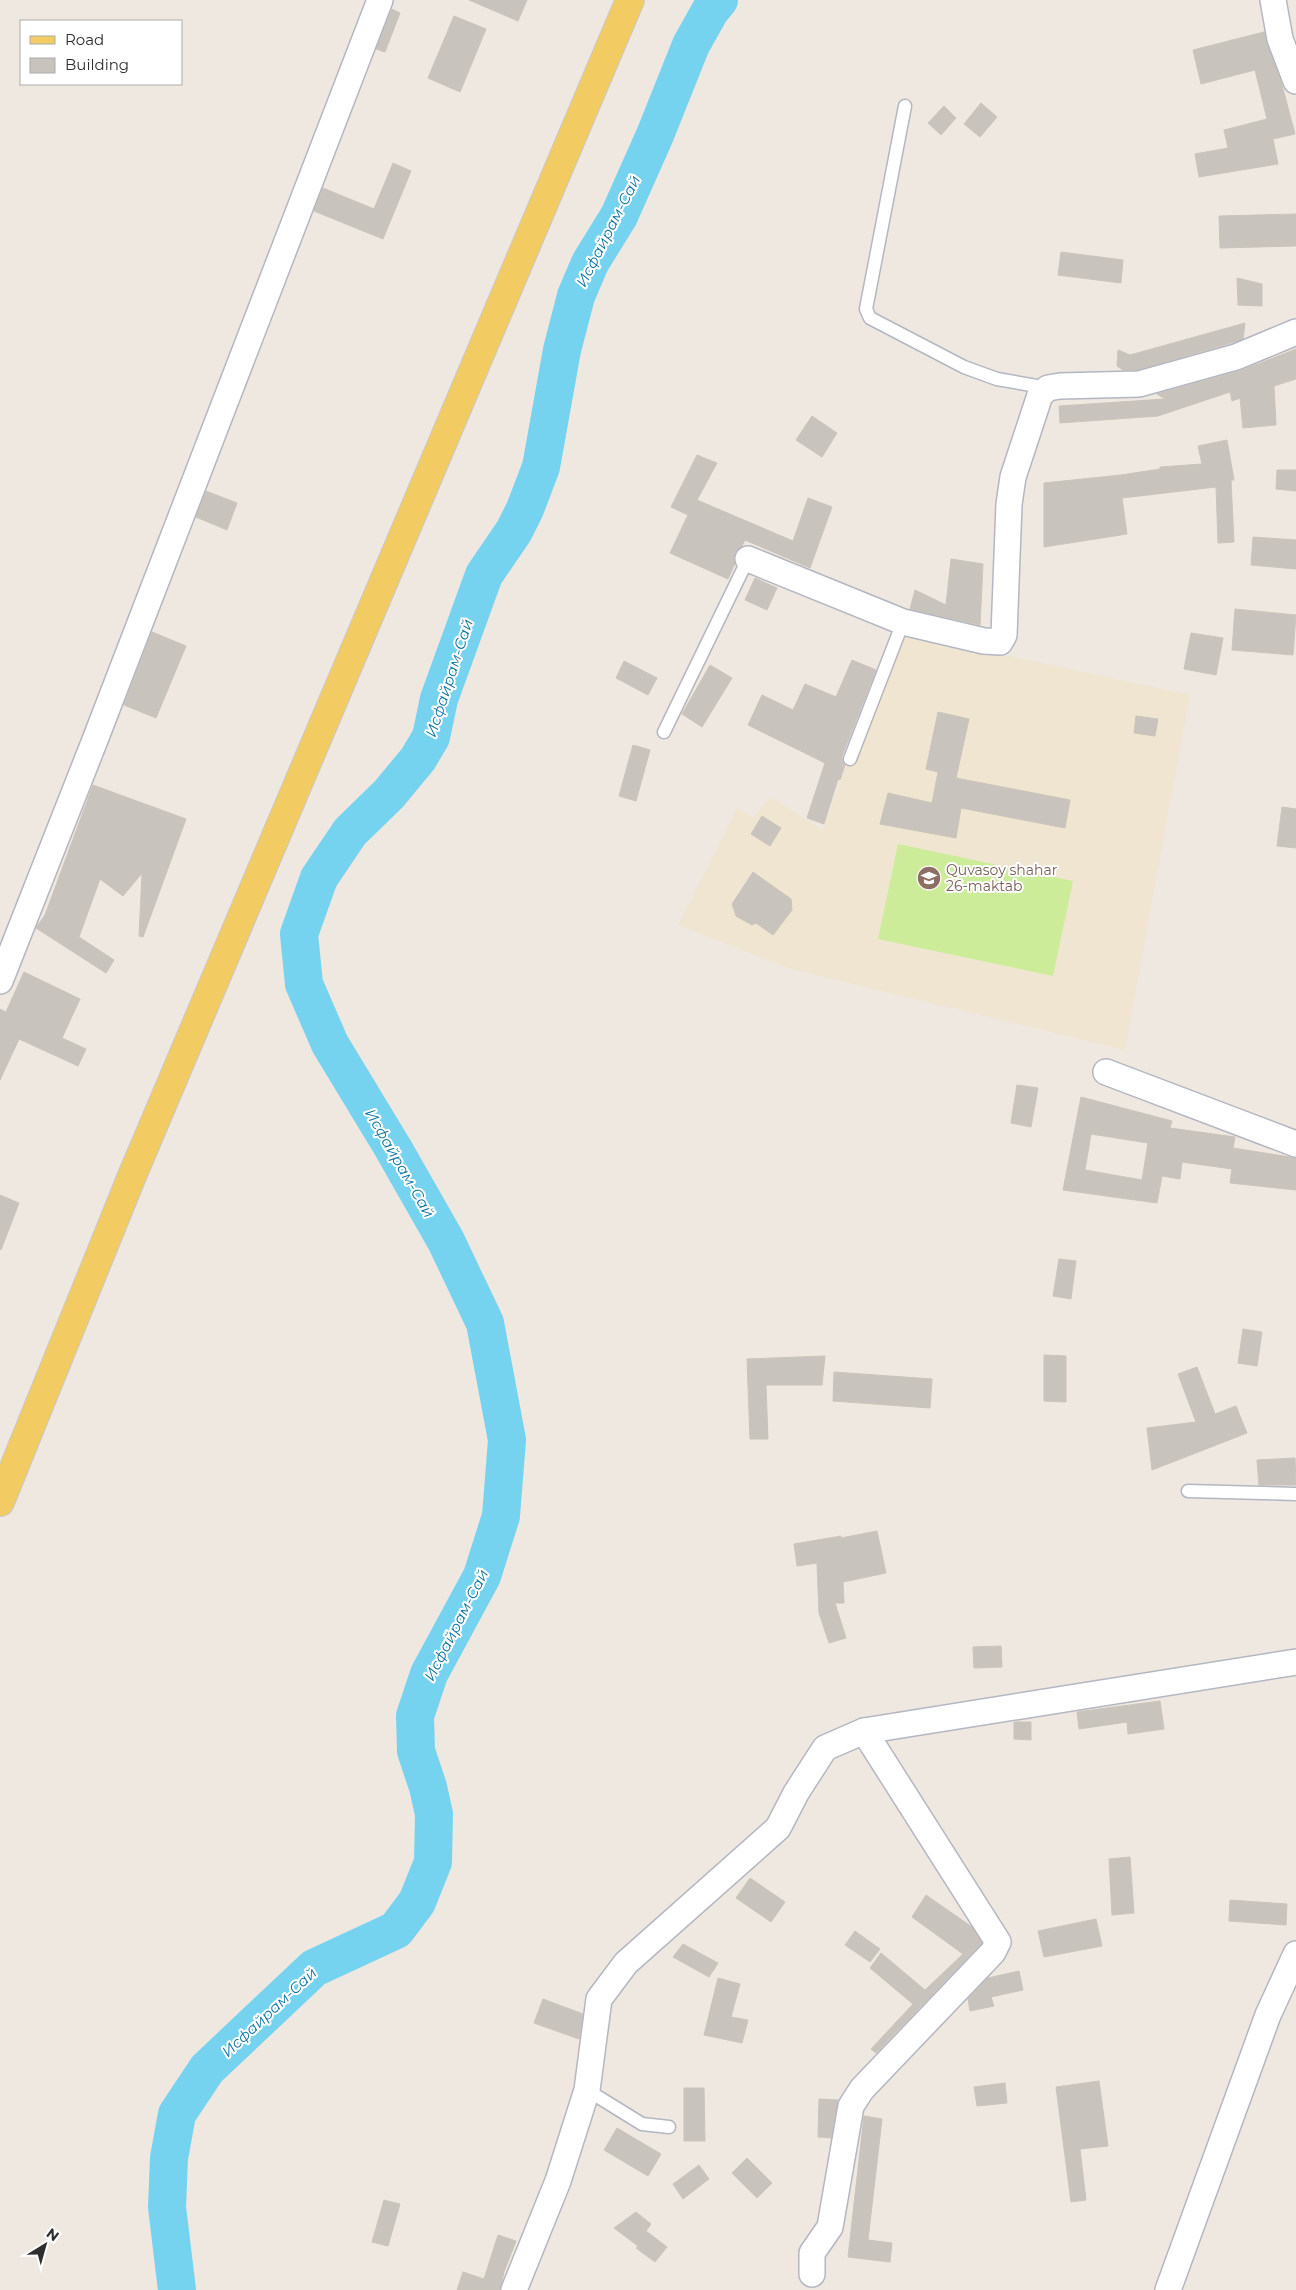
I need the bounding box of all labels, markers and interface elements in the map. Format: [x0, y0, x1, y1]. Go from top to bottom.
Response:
legend [20, 20, 182, 85]
text: Road [65, 30, 104, 49]
text: Building [65, 55, 129, 74]
water label: Исфайрам-Сай [572, 172, 644, 290]
water label: Исфайрам-Сай [421, 617, 477, 739]
place label: Quvasoy shahar 26-maktab [946, 861, 1058, 895]
school or university icon: Quvasoy shahar 26-maktab [916, 865, 942, 891]
water label: Исфайрам-Сай [361, 1105, 439, 1221]
water label: Исфайрам-Сай [420, 1566, 492, 1684]
water label: Исфайрам-Сай [218, 1963, 320, 2061]
north arrow [20, 2220, 70, 2270]
text: N [43, 2224, 63, 2245]

